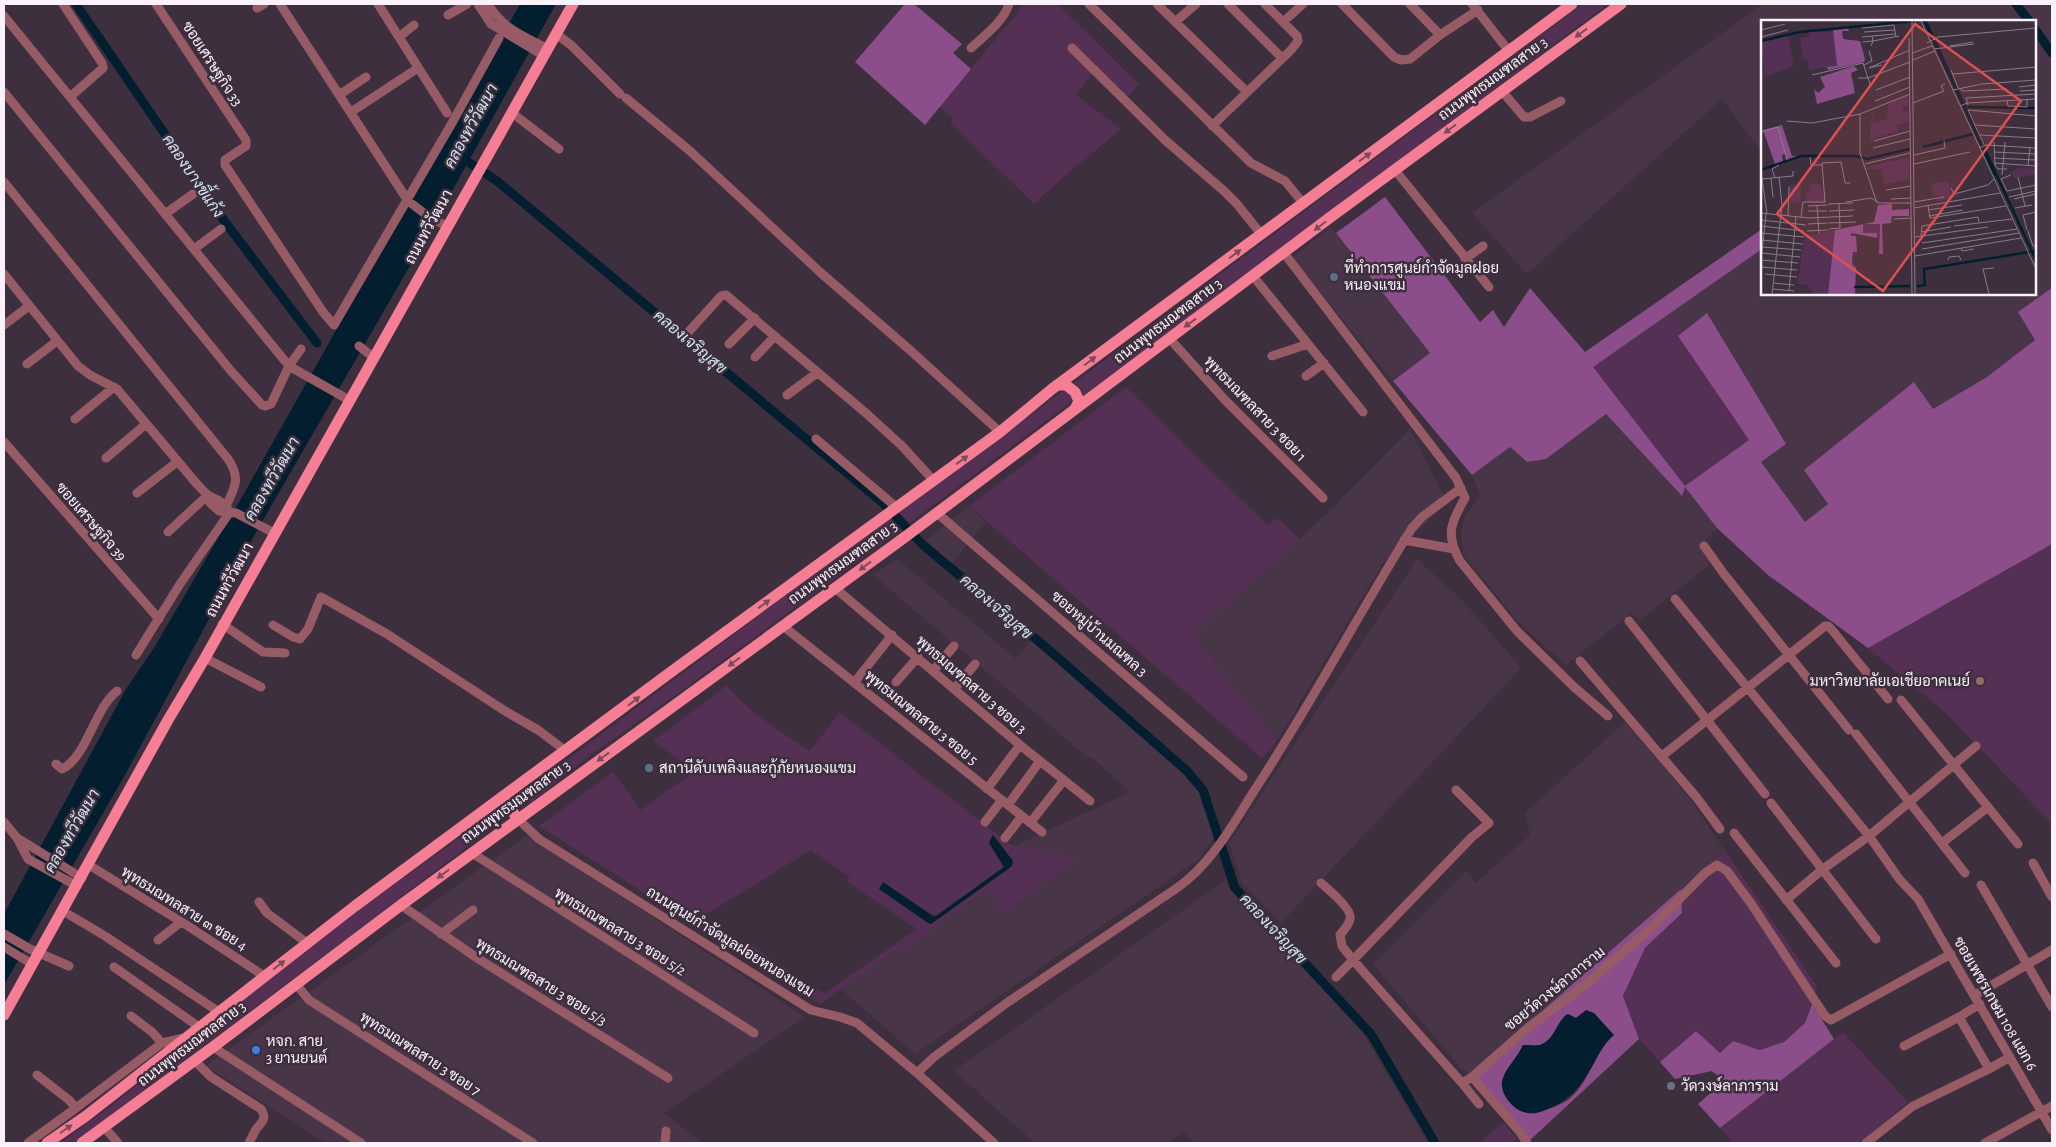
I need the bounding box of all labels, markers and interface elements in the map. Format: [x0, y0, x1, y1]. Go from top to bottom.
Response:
street label: ซอยเศรษฐกิจ 33 [177, 18, 247, 110]
inset map [1761, 20, 2036, 295]
one-way arrow [1575, 27, 1588, 38]
street label: ถนนพุทธมณฑลสาย 3 [1436, 34, 1552, 126]
water label: คลองทวีวัฒนา [438, 79, 501, 171]
one-way arrow [1444, 124, 1457, 134]
water label: คลองบางขี้แก้ง [159, 128, 232, 220]
one-way arrow [1359, 152, 1372, 162]
street label: ถนนทวีวัฒนา [400, 186, 456, 267]
one-way arrow [1313, 221, 1327, 231]
one-way arrow [1228, 248, 1241, 259]
place label: ที่ทำการศูนย์กำจัดมูลฝอย หนองแขม [1344, 253, 1499, 293]
marker: ที่ทำการศูนย์กำจัดมูลฝอย หนองแขม [1328, 271, 1340, 283]
street label: ถนนพุทธมณฑลสาย 3 [1111, 276, 1227, 369]
water label: คลองเจริญสุข [649, 306, 731, 379]
one-way arrow [1183, 318, 1197, 328]
street label: พุทธมณฑลสาย 3 ซอย 1 [1199, 354, 1309, 467]
one-way arrow [1083, 355, 1096, 366]
water label: คลองทวีวัฒนา [238, 432, 302, 524]
one-way arrow [955, 455, 969, 465]
street label: ซอยเศรษฐกิจ 39 [52, 479, 130, 565]
street label: ถนนพุทธมณฑลสาย 3 [786, 518, 902, 610]
street label: ถนนทวีวัฒนา [201, 539, 257, 620]
one-way arrow [858, 561, 872, 571]
water label: คลองเจริญสุข [955, 570, 1037, 645]
street label: ซอยหมู่บ้านมณฑล 3 [1047, 586, 1152, 681]
one-way arrow [757, 599, 771, 609]
street label: พุทธมณฑลสาย 3 ซอย 3 [911, 633, 1029, 739]
one-way arrow [727, 657, 741, 667]
street label: พุทธมณฑลสาย 3 ซอย 5 [860, 668, 980, 770]
place label: มหาวิทยาลัยเอเชียอาคเนย์ [1810, 671, 1970, 689]
marker: มหาวิทยาลัยเอเชียอาคเนย์ [1974, 675, 1986, 687]
one-way arrow [627, 695, 640, 706]
one-way arrow [596, 752, 610, 762]
street label: ถนนพุทธมณฑลสาย 3 [459, 757, 575, 849]
place label: สถานีดับเพลิงและกู้ภัยหนองแขม [659, 758, 856, 778]
marker: สถานีดับเพลิงและกู้ภัยหนองแขม [643, 762, 655, 774]
water label: คลองทวีวัฒนา [38, 784, 102, 876]
street label: พุทธมณทลสาย ๓ ซอย 4 [117, 864, 250, 956]
one-way arrow [436, 869, 450, 879]
street label: ถนนศูนย์กำจัดมูลฝอยหนองแขม [643, 882, 818, 1002]
street label: พุทธมณฑลสาย 3 ซอย 5/2 [550, 885, 689, 981]
water label: คลองเจริญสุข [1235, 890, 1311, 970]
street label: ซอยเพชรเกษม 108 แยก 6 [1951, 935, 2039, 1073]
street label: พุทธมณฑลสาย 3 ซอย 5/3 [471, 936, 609, 1031]
street label: ซอยวัดวงษ์ลาภาราม [1500, 942, 1608, 1034]
one-way arrow [272, 960, 286, 970]
street label: ถนนพุทธมณฑลสาย 3 [135, 999, 251, 1092]
street label: พุทธมณฑลสาย 3 ซอย 7 [355, 1009, 483, 1101]
place label: หจก. สาย 3 ยานยนต์ [266, 1034, 327, 1066]
marker: หจก. สาย 3 ยานยนต์ [250, 1044, 262, 1056]
place label: วัดวงษ์ลาภาราม [1681, 1076, 1778, 1094]
marker: วัดวงษ์ลาภาราม [1665, 1080, 1677, 1092]
one-way arrow [59, 1124, 73, 1134]

